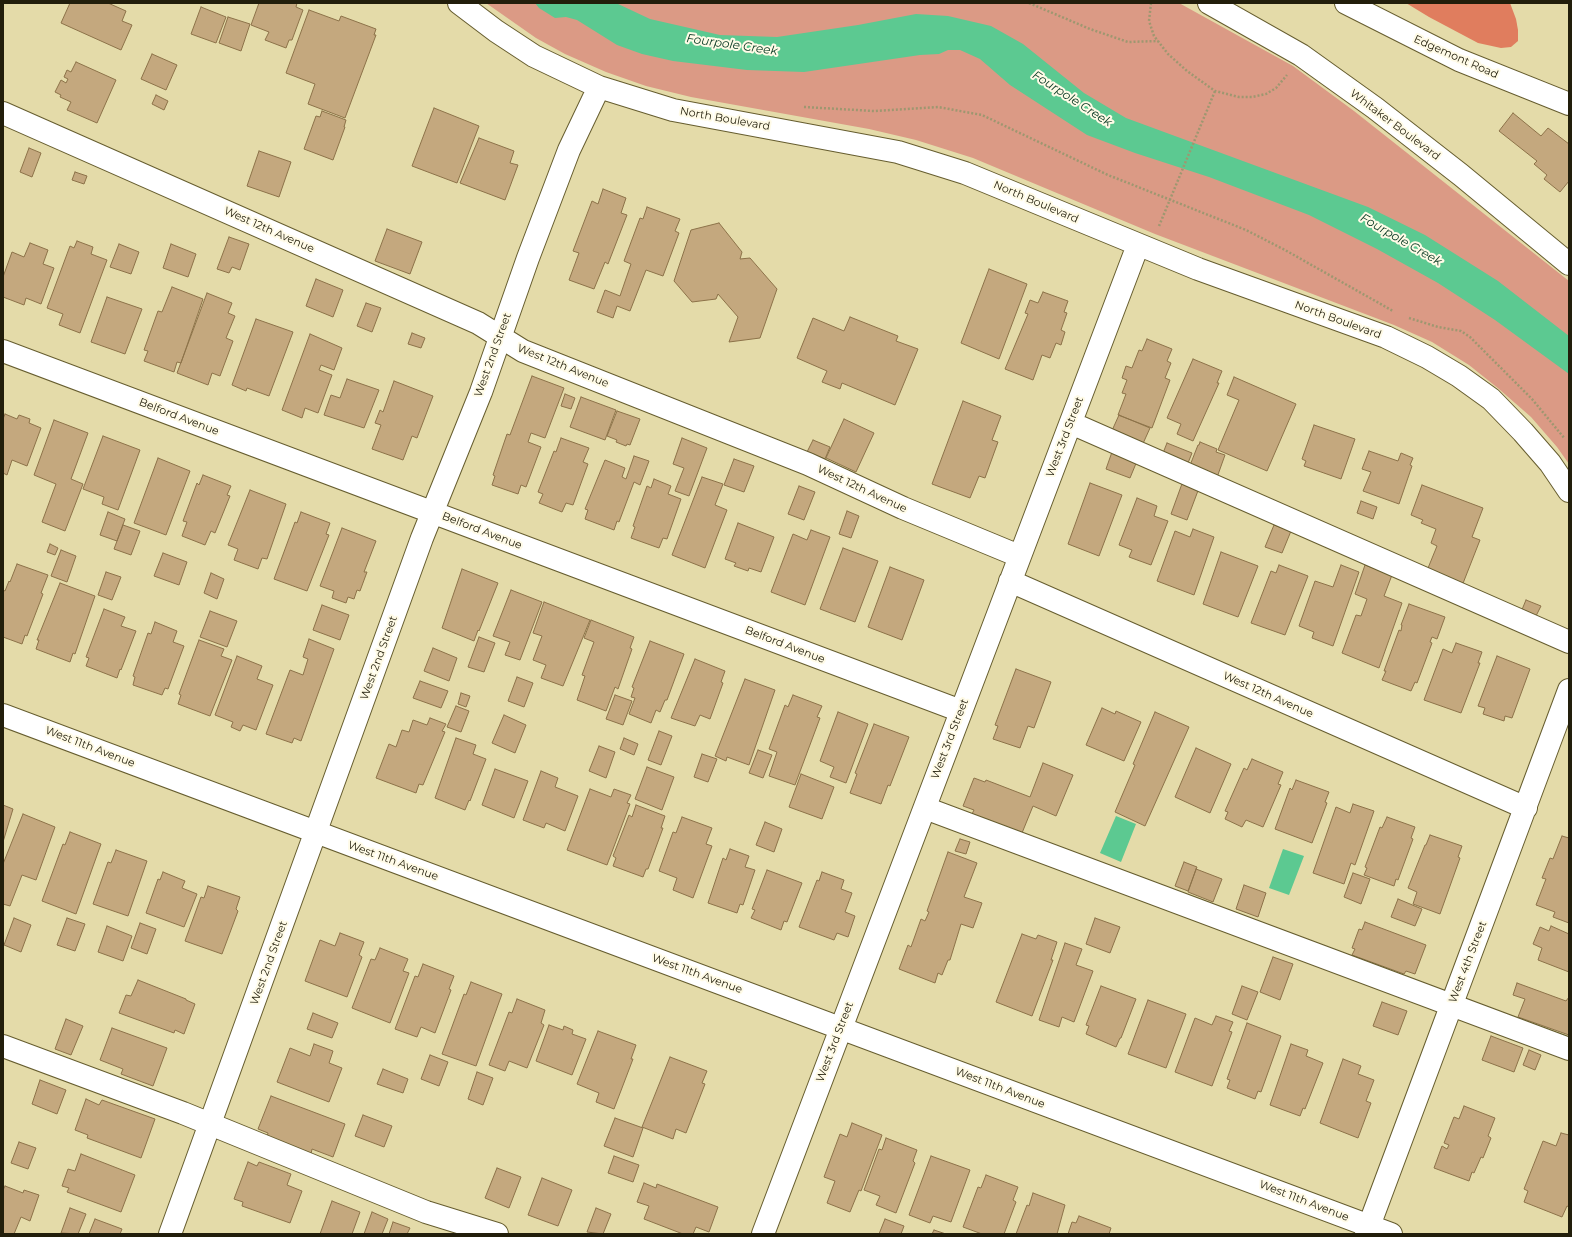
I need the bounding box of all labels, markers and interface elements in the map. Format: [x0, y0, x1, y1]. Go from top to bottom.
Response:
water label: Fourpole Creek [686, 31, 778, 59]
street label: Edgemont Road [1412, 32, 1500, 82]
water label: Fourpole Creek [1030, 68, 1114, 130]
street label: Whitaker Boulevard [1347, 87, 1443, 163]
street label: North Boulevard [679, 105, 771, 133]
street label: North Boulevard [991, 178, 1081, 226]
street label: West 12th Avenue [222, 204, 316, 256]
water label: Fourpole Creek [1358, 211, 1444, 269]
street label: North Boulevard [1293, 298, 1383, 342]
street label: West 2nd Street [472, 311, 514, 399]
street label: West 12th Avenue [515, 342, 611, 390]
street label: West 3rd Street [1044, 395, 1086, 479]
street label: Belford Avenue [137, 396, 221, 438]
street label: West 12th Avenue [815, 462, 909, 516]
street label: Belford Avenue [440, 510, 524, 552]
street label: West 2nd Street [358, 614, 400, 702]
street label: Belford Avenue [743, 624, 827, 666]
street label: West 12th Avenue [1221, 669, 1315, 721]
street label: West 3rd Street [929, 697, 971, 781]
street label: West 11th Avenue [43, 724, 137, 770]
street label: West 11th Avenue [346, 839, 440, 883]
street label: West 2nd Street [248, 919, 290, 1007]
street label: West 4th Street [1446, 919, 1490, 1005]
street label: West 11th Avenue [650, 952, 744, 996]
street label: West 3rd Street [814, 1000, 856, 1084]
street label: West 11th Avenue [953, 1065, 1047, 1111]
street label: West 11th Avenue [1257, 1178, 1351, 1224]

